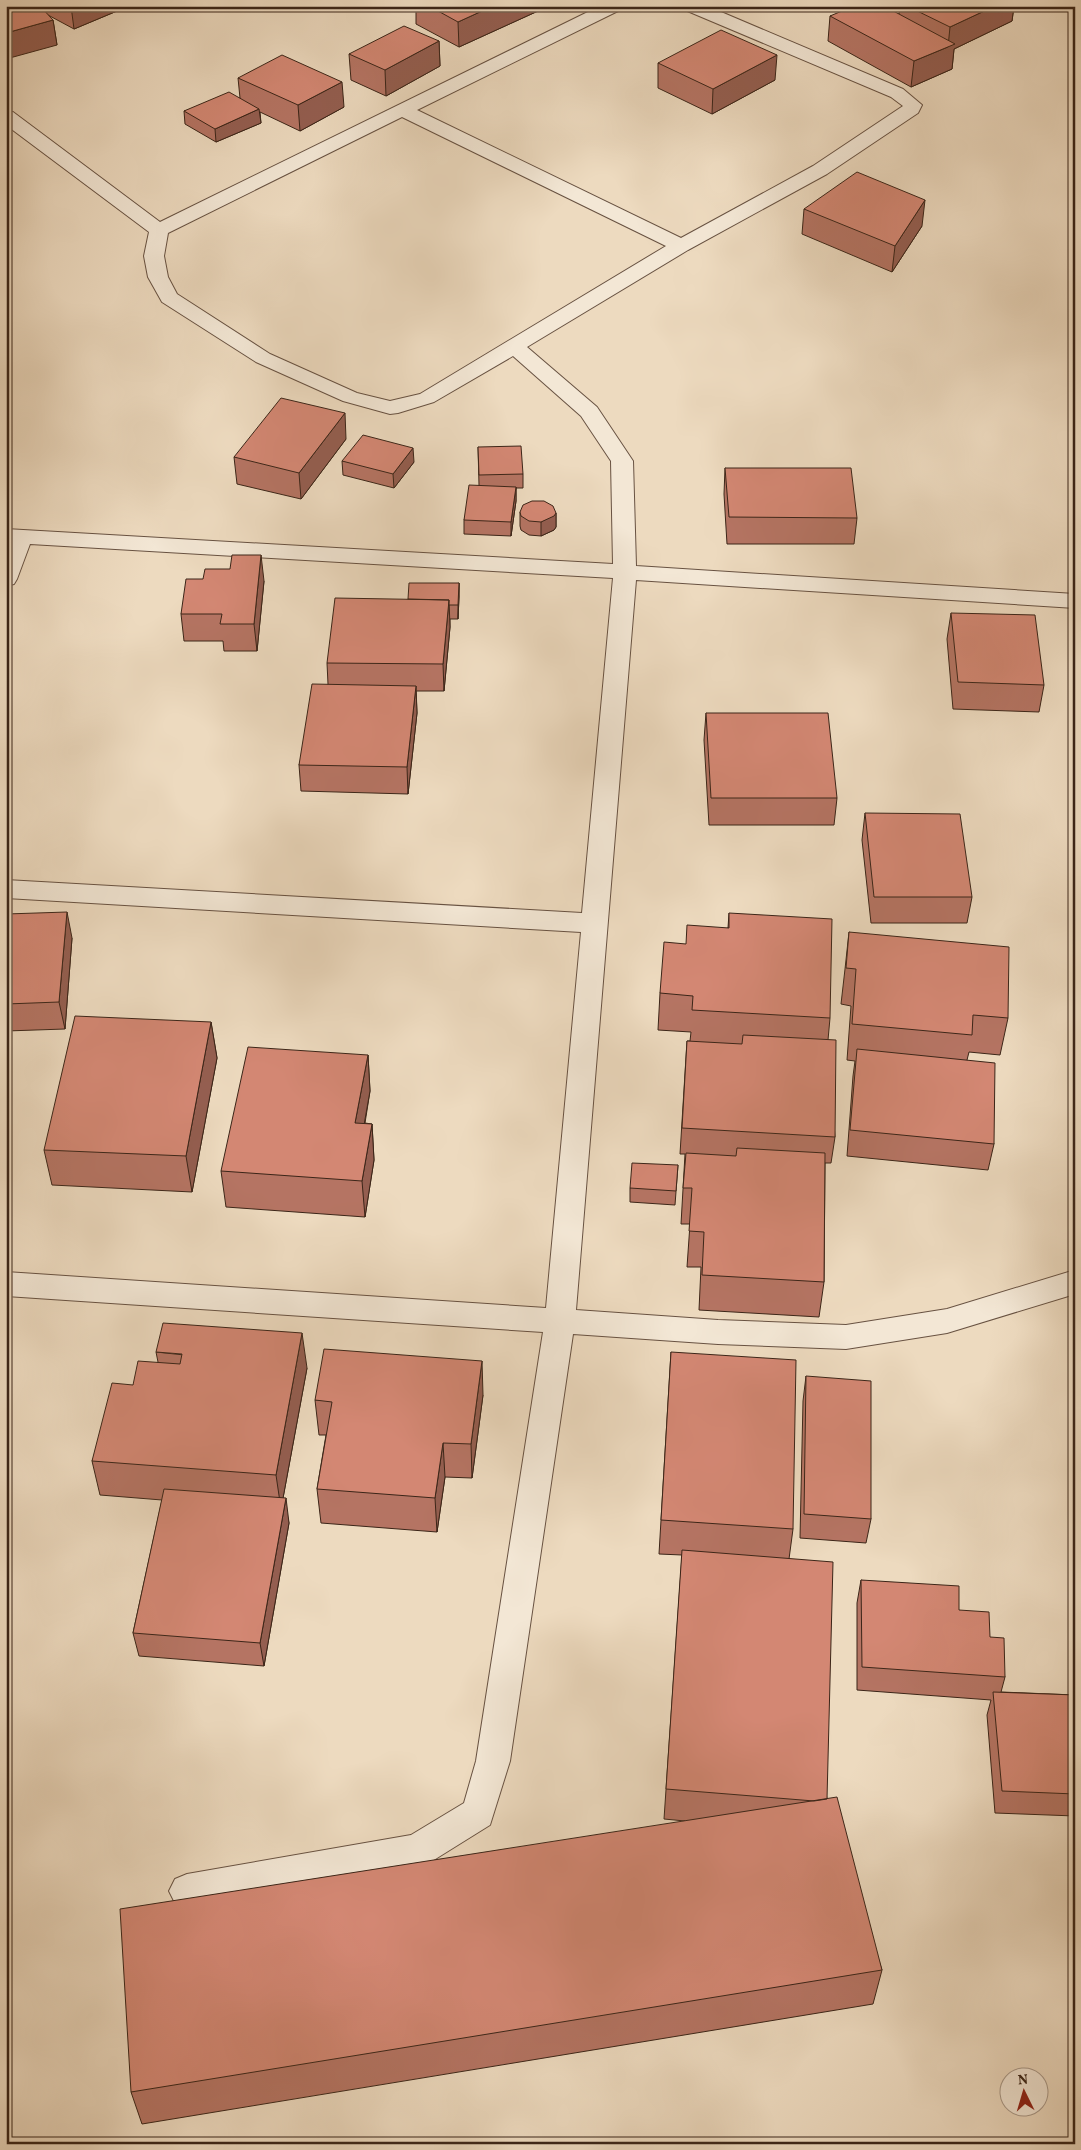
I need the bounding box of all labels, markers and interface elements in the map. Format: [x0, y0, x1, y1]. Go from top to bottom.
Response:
north arrow [998, 2068, 1048, 2118]
text: N [1017, 2071, 1029, 2090]

